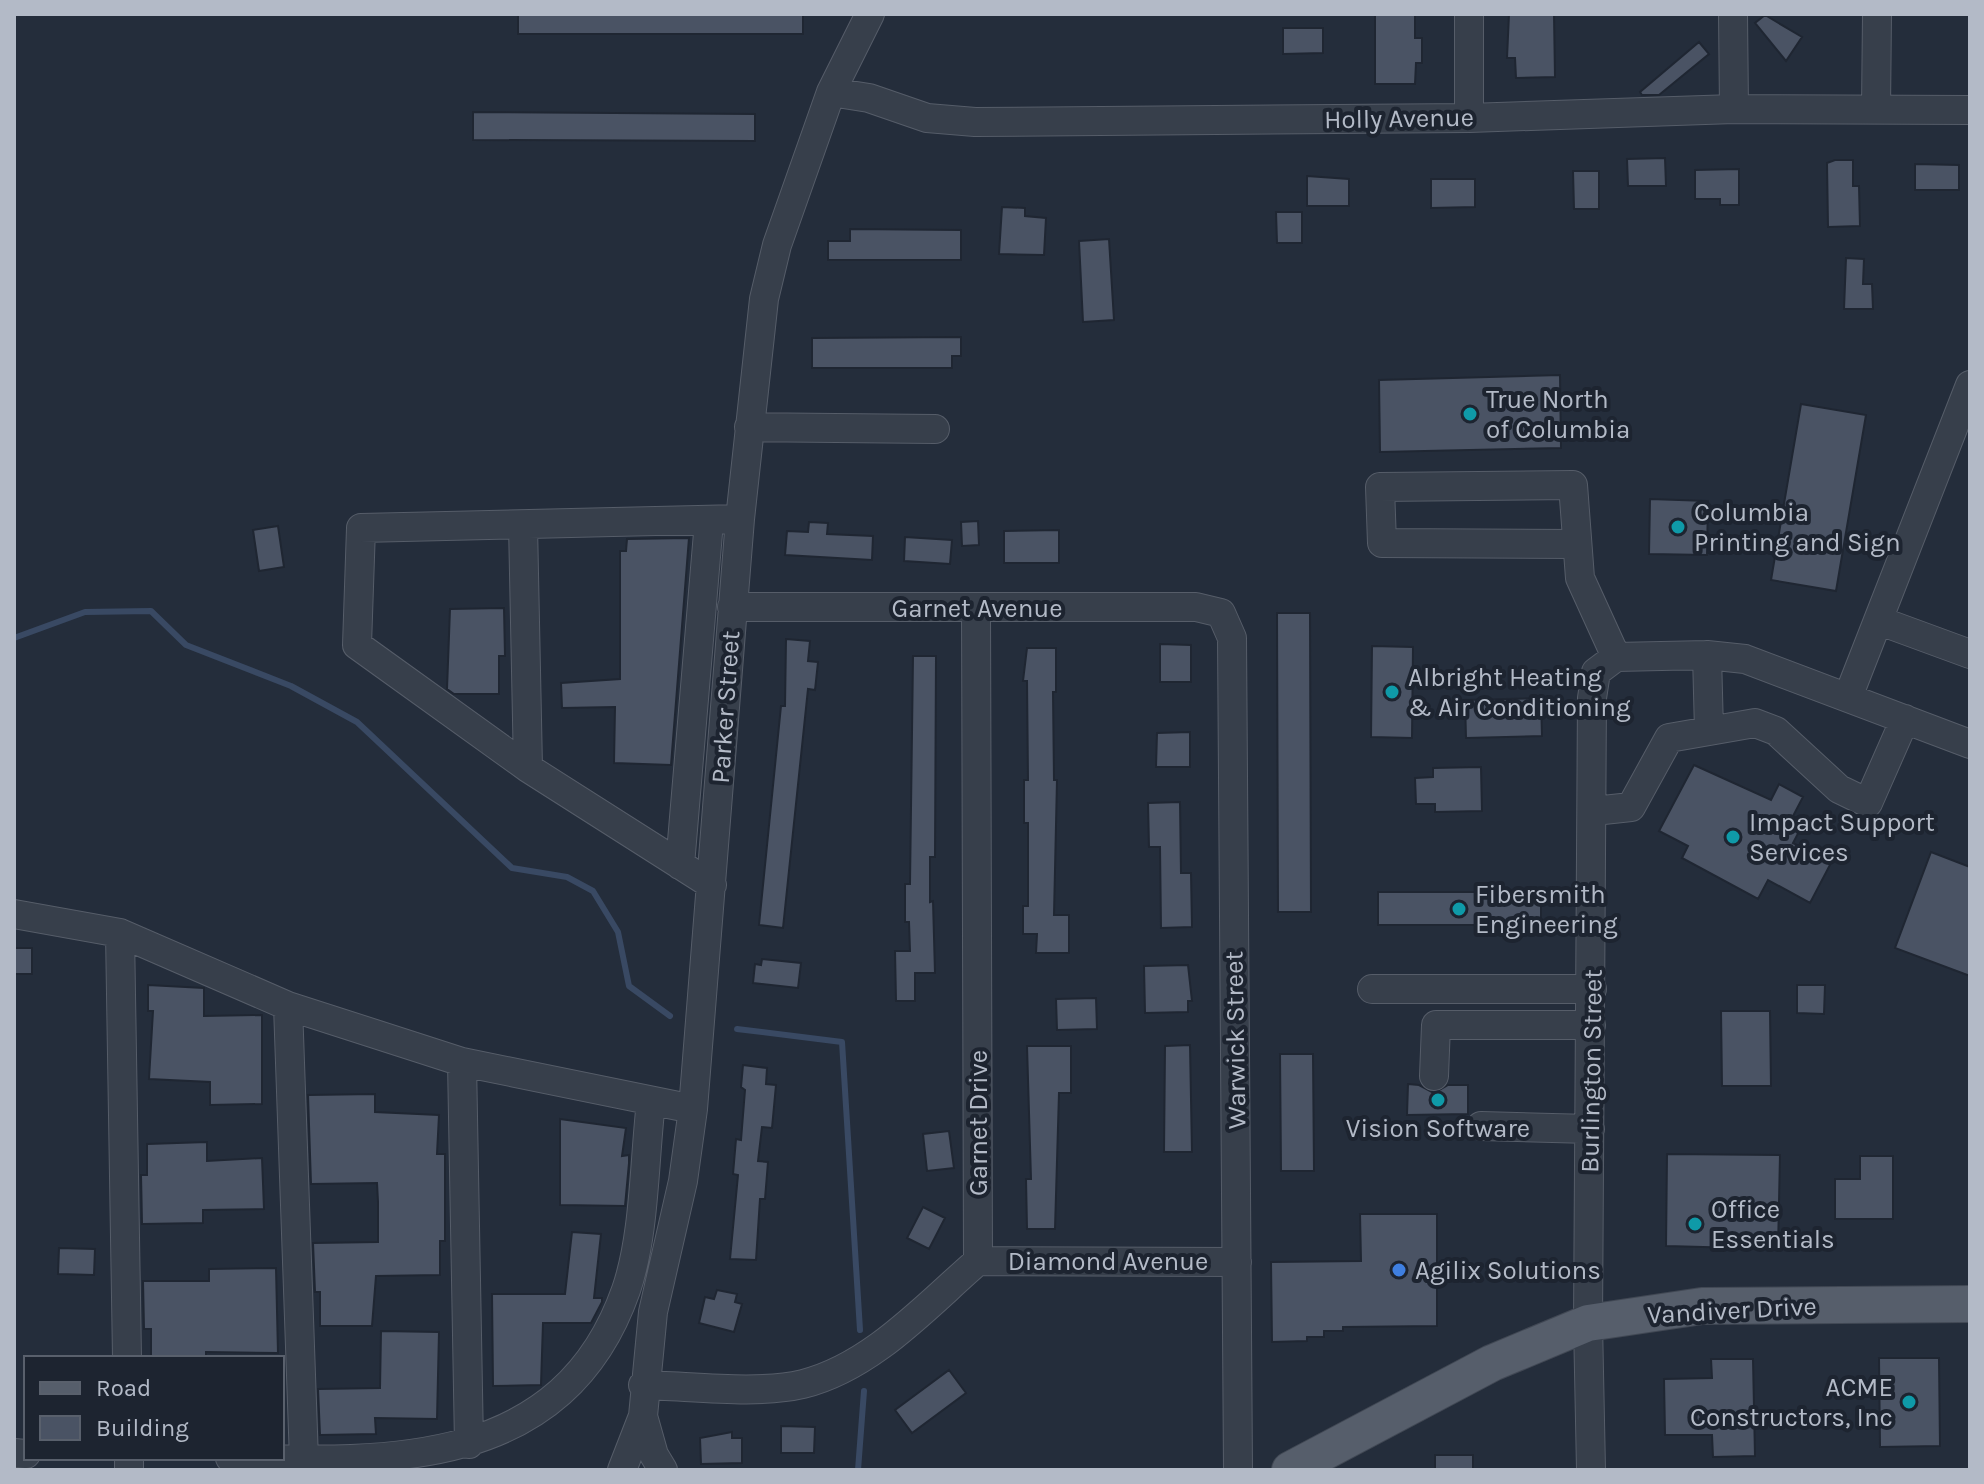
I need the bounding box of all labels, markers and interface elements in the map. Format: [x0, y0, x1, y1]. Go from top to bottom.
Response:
street label: Holly Avenue [1324, 102, 1474, 135]
place label: True North of Columbia [1486, 384, 1630, 445]
marker: True North of Columbia [1461, 405, 1479, 423]
place label: Columbia Printing and Sign [1694, 497, 1901, 558]
marker: Columbia Printing and Sign [1669, 518, 1687, 536]
street label: Garnet Avenue [891, 593, 1063, 624]
street label: Parker Street [705, 629, 746, 784]
place label: Albright Heating & Air Conditioning [1408, 662, 1631, 723]
marker: Albright Heating & Air Conditioning [1383, 683, 1401, 701]
place label: Impact Support Services [1749, 807, 1935, 868]
marker: Impact Support Services [1724, 828, 1742, 846]
place label: Fibersmith Engineering [1475, 879, 1618, 940]
marker: Fibersmith Engineering [1450, 900, 1468, 918]
street label: Warwick Street [1218, 950, 1253, 1129]
street label: Burlington Street [1574, 969, 1609, 1173]
street label: Garnet Drive [963, 1050, 994, 1196]
marker: Vision Software [1429, 1091, 1447, 1109]
place label: Vision Software [1346, 1113, 1530, 1144]
place label: Office Essentials [1711, 1194, 1835, 1255]
marker: Office Essentials [1686, 1215, 1704, 1233]
street label: Diamond Avenue [1008, 1246, 1208, 1277]
place label: Agilix Solutions [1415, 1255, 1601, 1286]
marker: Agilix Solutions [1390, 1261, 1408, 1279]
street label: Vandiver Drive [1646, 1291, 1818, 1330]
legend [24, 1356, 284, 1460]
place label: ACME Constructors, Inc [1690, 1372, 1893, 1433]
text: Road [96, 1374, 151, 1402]
marker: ACME Constructors, Inc [1900, 1393, 1918, 1411]
text: Building [96, 1414, 189, 1442]

